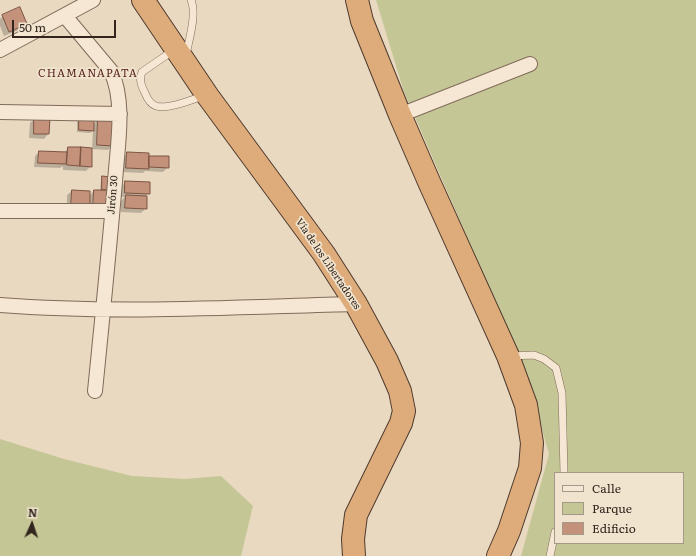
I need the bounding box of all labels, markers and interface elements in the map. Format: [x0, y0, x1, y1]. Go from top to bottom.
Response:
scale bar [14, 12, 118, 38]
text: 50 m [19, 18, 46, 36]
district label: CHAMANAPATA [38, 67, 138, 81]
street label: Jirón 30 [105, 175, 121, 215]
street label: Vía de los Libertadores [293, 216, 363, 312]
legend [554, 472, 684, 544]
text: Calle [592, 479, 621, 497]
text: Parque [592, 499, 632, 517]
north arrow [12, 504, 52, 544]
text: N [28, 504, 38, 520]
text: Edificio [592, 519, 636, 537]

